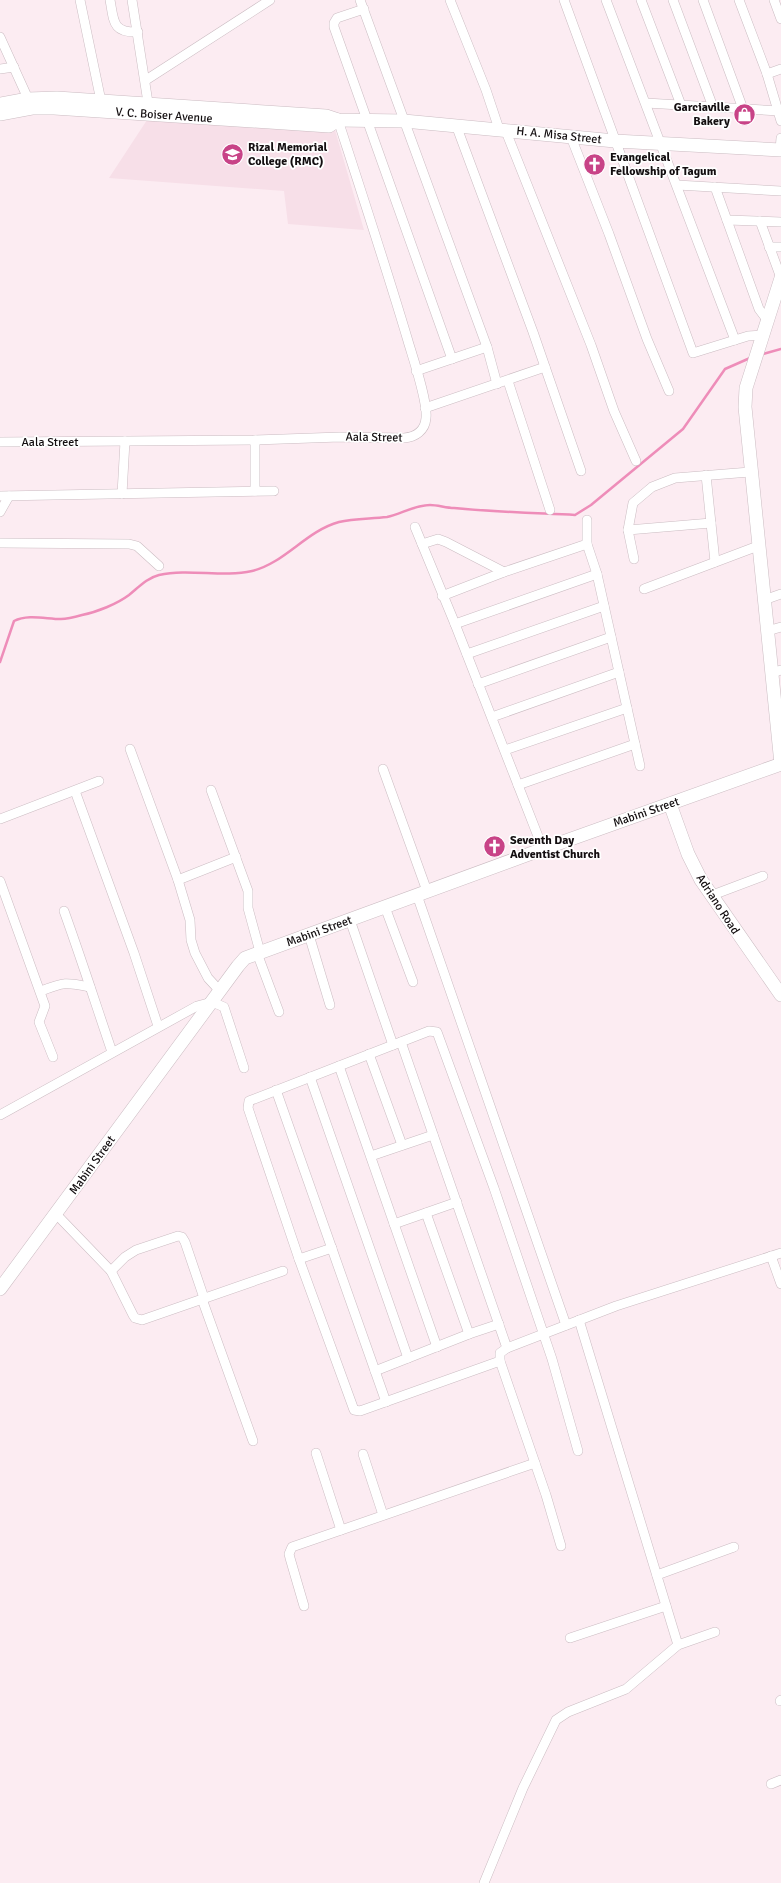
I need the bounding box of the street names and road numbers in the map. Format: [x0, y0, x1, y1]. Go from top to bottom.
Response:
street label: V. C. Boiser Avenue [115, 105, 213, 126]
street label: H. A. Misa Street [516, 124, 602, 147]
street label: Aala Street [345, 430, 403, 445]
street label: Aala Street [22, 435, 78, 450]
street label: Mabini Street [611, 794, 681, 831]
street label: Adriano Road [693, 871, 743, 937]
street label: Mabini Street [284, 913, 354, 950]
street label: Mabini Street [66, 1133, 119, 1198]

